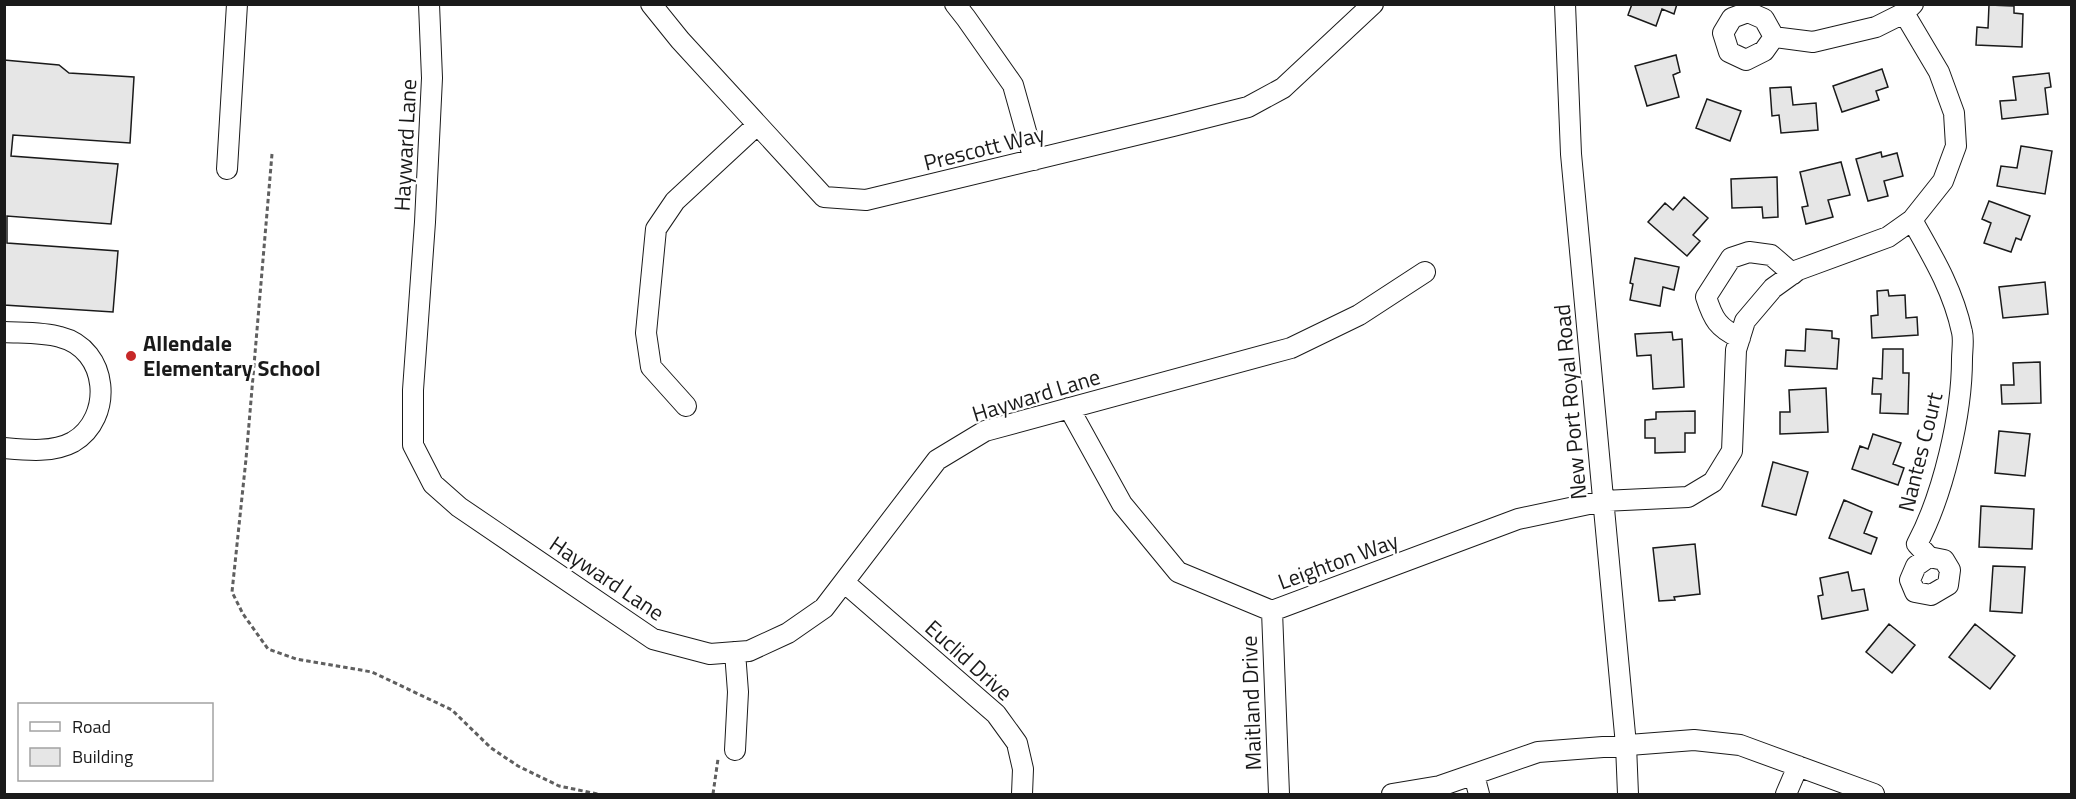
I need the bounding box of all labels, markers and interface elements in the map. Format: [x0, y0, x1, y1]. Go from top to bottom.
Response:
street label: Hayward Lane [385, 78, 425, 212]
street label: Prescott Way [920, 116, 1049, 179]
street label: New Port Royal Road [1545, 303, 1595, 501]
place label: Allendale Elementary School [143, 326, 321, 385]
marker: Allendale Elementary School [124, 349, 138, 363]
street label: Hayward Lane [968, 359, 1104, 431]
street label: Nantes Court [1889, 388, 1951, 515]
street label: Leighton Way [1273, 523, 1403, 599]
street label: Hayward Lane [543, 527, 671, 629]
street label: Euclid Drive [918, 611, 1020, 709]
street label: Maitland Drive [1232, 635, 1270, 771]
legend [18, 703, 213, 781]
text: Road [72, 713, 111, 740]
text: Building [72, 743, 133, 770]

